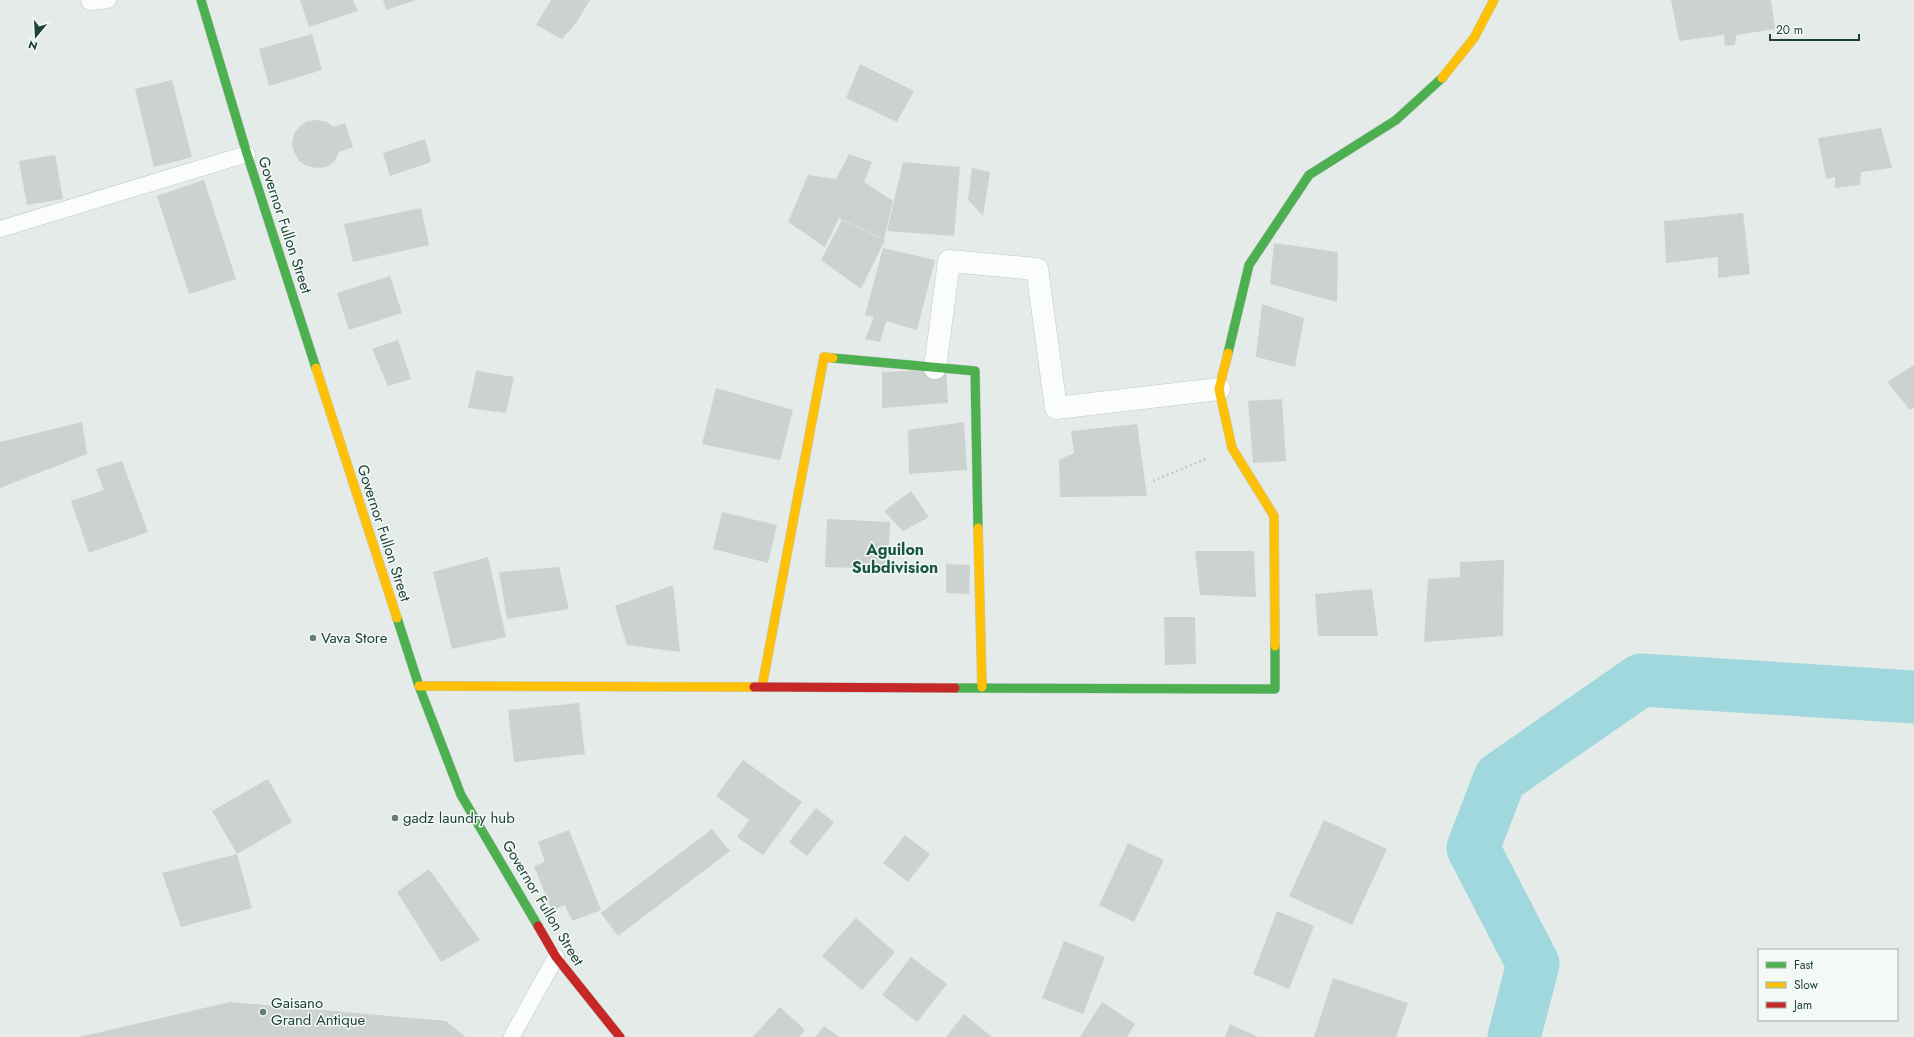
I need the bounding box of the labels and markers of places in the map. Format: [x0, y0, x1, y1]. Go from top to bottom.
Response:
place label: Vava Store [321, 627, 388, 649]
marker: Vava Store [308, 633, 318, 643]
place label: gadz laundry hub [403, 807, 515, 829]
marker: gadz laundry hub [390, 813, 400, 823]
place label: Gaisano Grand Antique [271, 992, 366, 1031]
marker: Gaisano Grand Antique [258, 1007, 268, 1017]

